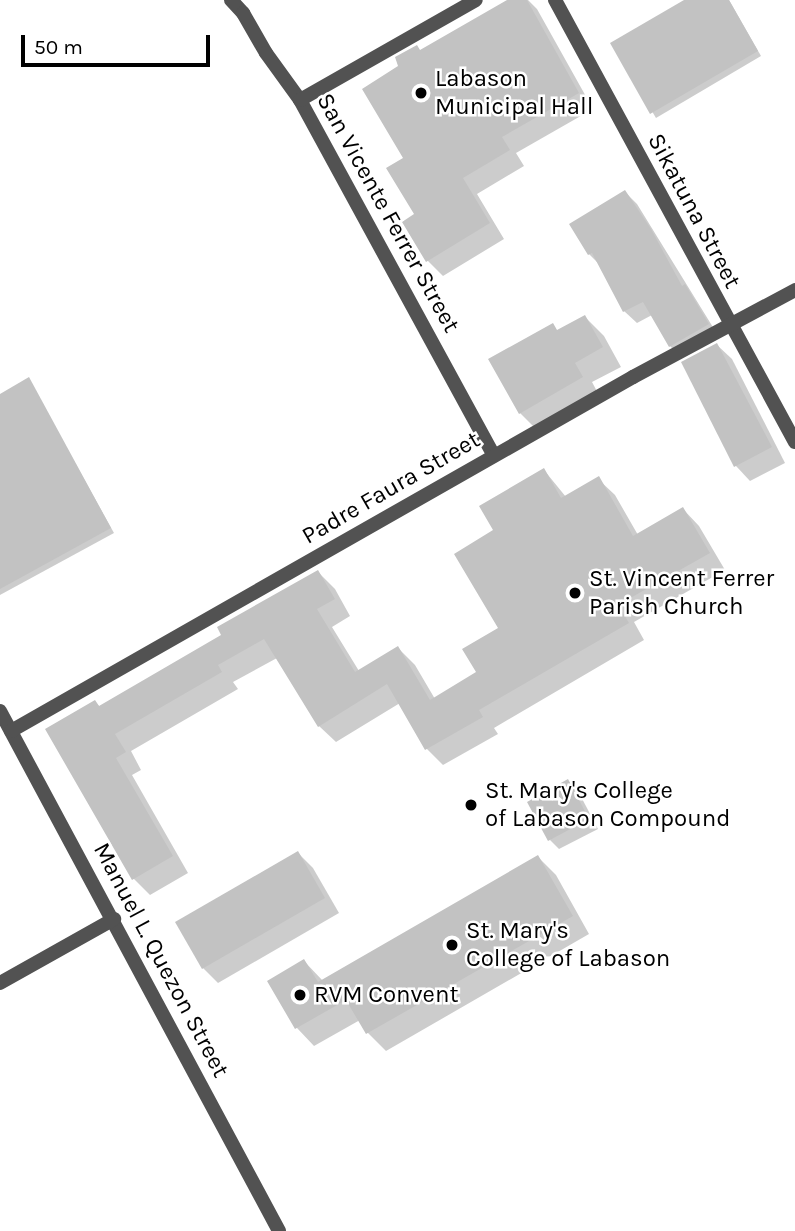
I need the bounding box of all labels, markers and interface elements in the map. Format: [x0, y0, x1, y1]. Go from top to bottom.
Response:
scale bar [24, 21, 214, 65]
text: 50 m [34, 35, 83, 59]
place label: Labason Municipal Hall [435, 65, 593, 121]
marker: Labason Municipal Hall [413, 85, 429, 101]
street label: San Vicente Ferrer Street [310, 88, 466, 338]
street label: Sikatuna Street [641, 129, 747, 293]
street label: Padre Faura Street [297, 425, 485, 551]
place label: St. Vincent Ferrer Parish Church [589, 565, 774, 621]
marker: St. Vincent Ferrer Parish Church [567, 585, 583, 601]
place label: St. Mary's College of Labason Compound [485, 777, 730, 833]
marker: St. Mary's College of Labason Compound [463, 797, 479, 813]
street label: Manuel L. Quezon Street [87, 838, 235, 1082]
place label: St. Mary's College of Labason [466, 917, 670, 973]
marker: St. Mary's College of Labason [444, 937, 460, 953]
place label: RVM Convent [314, 981, 458, 1009]
marker: RVM Convent [292, 987, 308, 1003]

